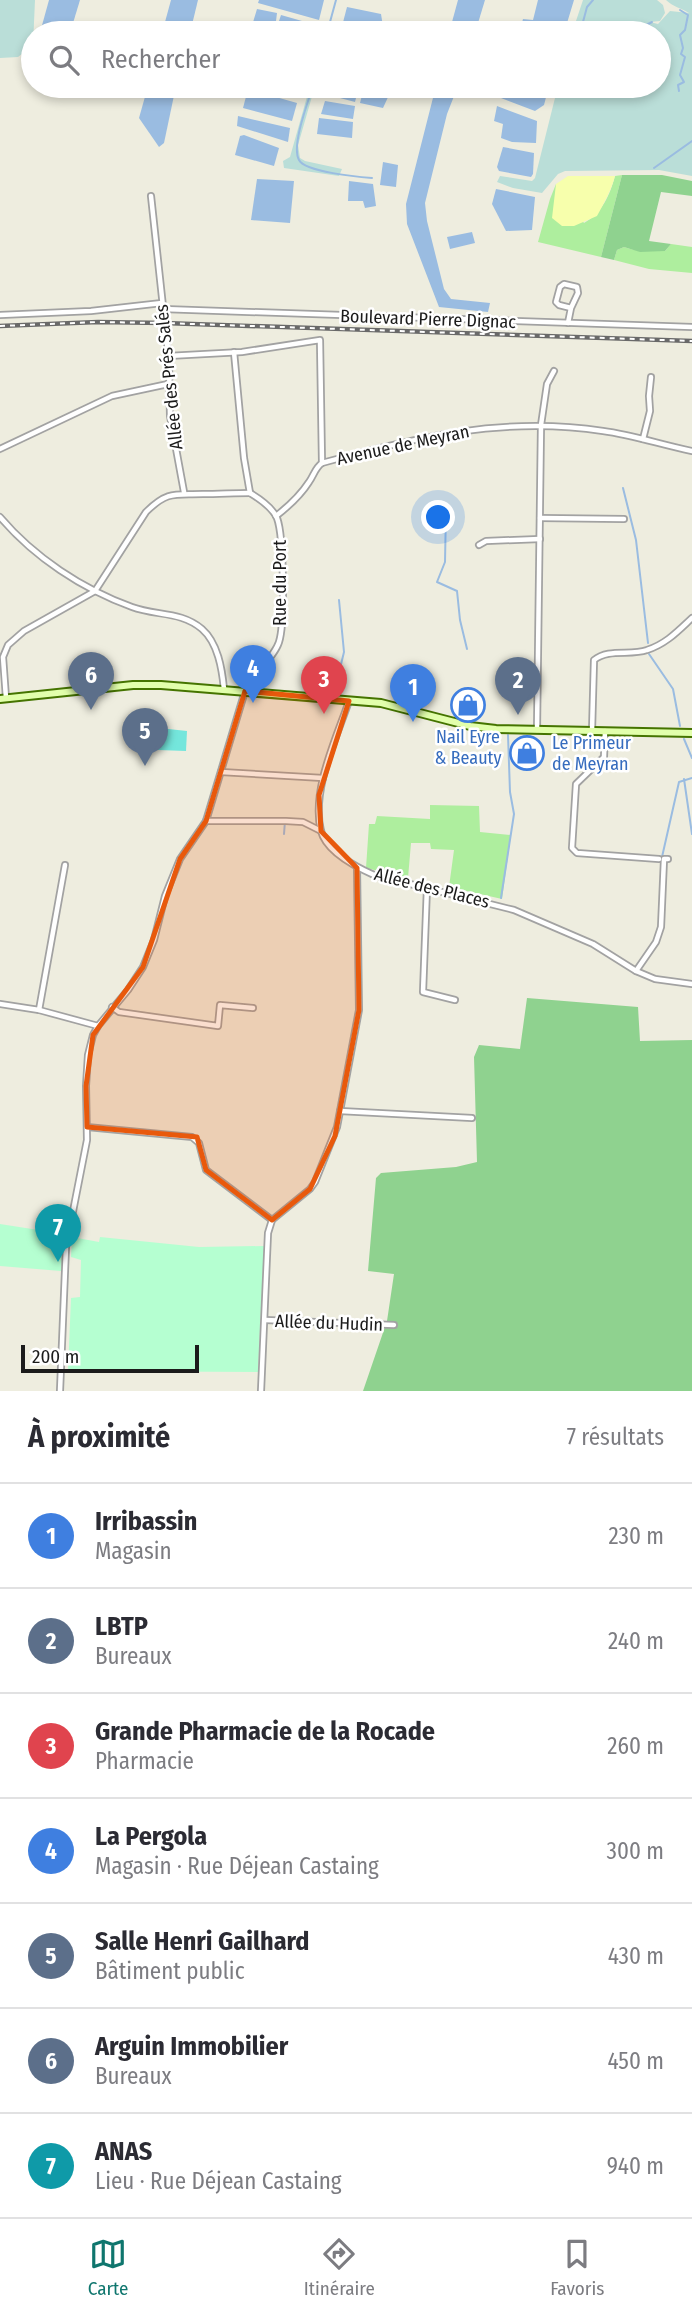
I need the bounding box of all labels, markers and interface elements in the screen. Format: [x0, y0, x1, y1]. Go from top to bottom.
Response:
search box [21, 21, 671, 98]
icon: search [45, 41, 83, 79]
text: Rechercher [101, 44, 220, 75]
street label: Allée des Prés Salés [150, 303, 188, 451]
street label: Boulevard Pierre Dignac [340, 305, 517, 333]
street label: Avenue de Meyran [335, 420, 471, 470]
your location [421, 500, 455, 534]
street label: Rue du Port [269, 540, 291, 626]
pin: 4 [230, 645, 276, 703]
pin: 6 [68, 652, 114, 710]
pin: 3 [301, 656, 347, 714]
pin: 2 [495, 657, 541, 715]
pin: 1 [390, 664, 436, 722]
shop icon: Nail Eyre & Beauty [449, 686, 487, 724]
pin: 5 [122, 708, 168, 766]
place label: Nail Eyre & Beauty [435, 726, 501, 769]
place label: Le Primeur de Meyran [552, 732, 632, 775]
shop icon: Le Primeur de Meyran [508, 734, 546, 772]
street label: Allée des Places [372, 863, 492, 913]
pin: 7 [35, 1204, 81, 1262]
street label: Allée du Hudin [275, 1310, 383, 1336]
scale bar [21, 1342, 200, 1374]
text: 200 m [32, 1345, 79, 1368]
text: À proximité [28, 1419, 170, 1455]
text: 7 résultats [567, 1423, 664, 1451]
text: Irribassin [95, 1506, 197, 1537]
text: 1 [46, 1522, 56, 1550]
text: 230 m [608, 1522, 664, 1550]
text: Magasin [95, 1537, 172, 1565]
text: LBTP [95, 1611, 148, 1642]
text: 2 [46, 1627, 56, 1655]
text: 240 m [608, 1627, 664, 1655]
text: Bureaux [95, 1642, 172, 1670]
text: Grande Pharmacie de la Rocade [95, 1716, 435, 1747]
text: 3 [46, 1732, 56, 1760]
text: 260 m [607, 1732, 664, 1760]
text: Pharmacie [95, 1747, 194, 1775]
text: La Pergola [95, 1821, 207, 1852]
text: 4 [45, 1837, 57, 1865]
text: 300 m [607, 1837, 664, 1865]
text: Magasin · Rue Déjean Castaing [95, 1852, 379, 1880]
text: Salle Henri Gailhard [95, 1926, 310, 1957]
text: 5 [45, 1942, 57, 1970]
text: 430 m [608, 1942, 664, 1970]
text: Bâtiment public [95, 1957, 244, 1985]
text: Arguin Immobilier [95, 2031, 288, 2062]
text: 6 [45, 2047, 57, 2075]
text: 450 m [607, 2047, 664, 2075]
text: Bureaux [95, 2062, 172, 2090]
text: ANAS [95, 2136, 152, 2167]
text: 7 [46, 2152, 56, 2180]
text: 940 m [607, 2152, 664, 2180]
text: Lieu · Rue Déjean Castaing [95, 2167, 342, 2195]
tab: Carte [88, 2235, 128, 2300]
tab: Itinéraire [304, 2235, 375, 2300]
tab: Favoris [550, 2235, 604, 2300]

